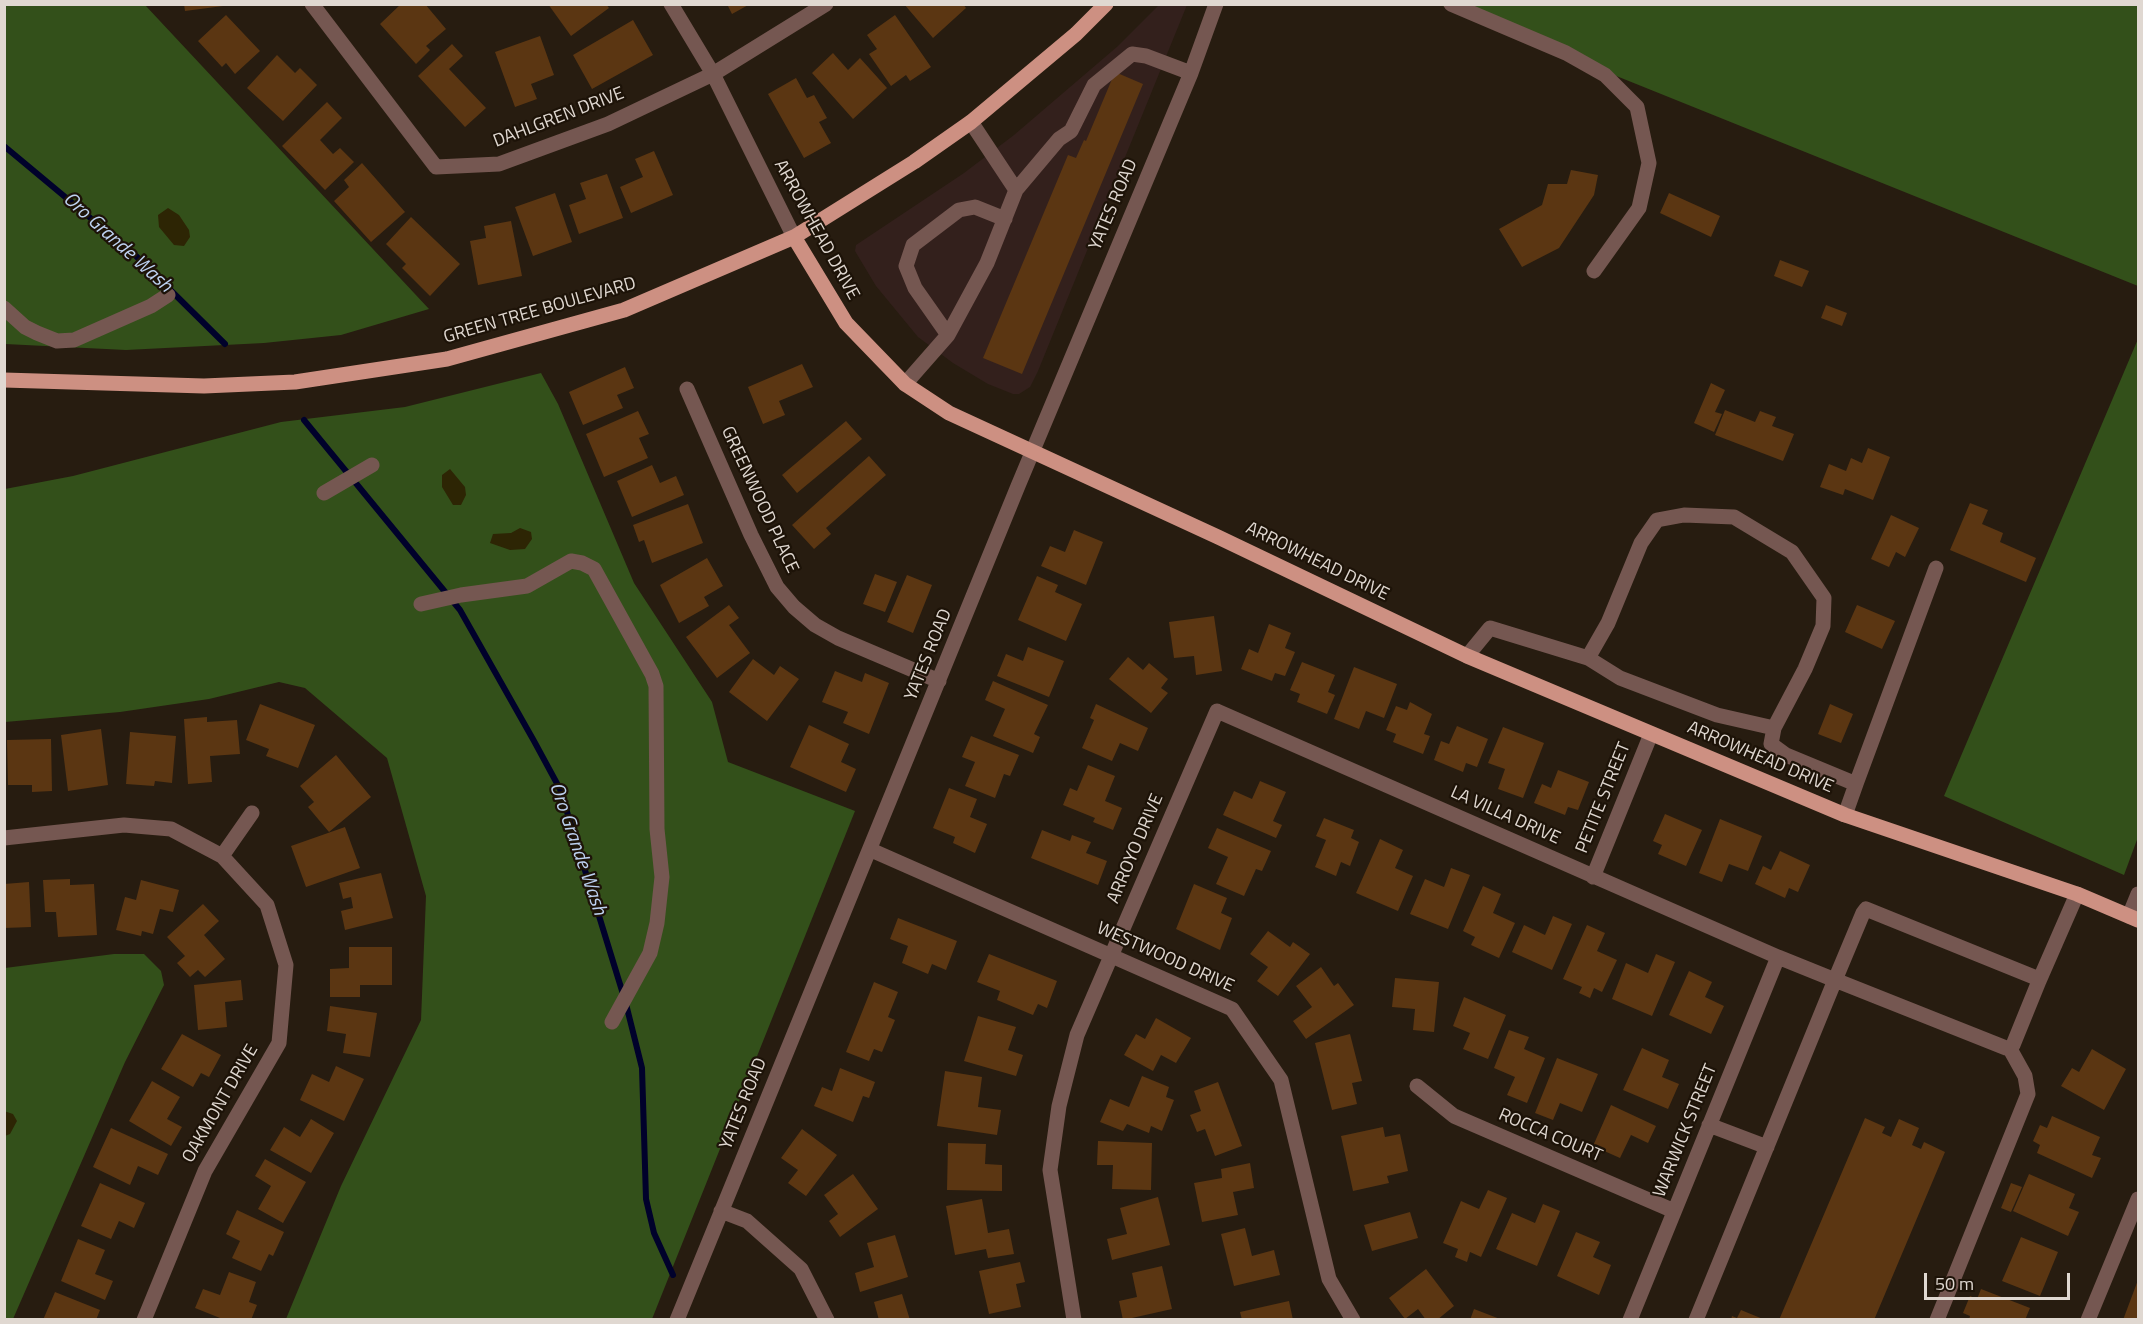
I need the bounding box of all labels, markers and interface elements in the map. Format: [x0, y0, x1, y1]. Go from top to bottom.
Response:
street label: DAHLGREN DRIVE [491, 83, 627, 153]
street label: ARROWHEAD DRIVE [769, 156, 863, 304]
street label: YATES ROAD [1085, 156, 1143, 254]
water label: Oro Grande Wash [57, 188, 177, 298]
street label: GREEN TREE BOULEVARD [441, 273, 639, 349]
street label: GREENWOOD PLACE [716, 423, 802, 577]
street label: ARROWHEAD DRIVE [1242, 518, 1392, 606]
street label: YATES ROAD [901, 606, 957, 704]
street label: ARROWHEAD DRIVE [1684, 717, 1836, 799]
street label: PETITE STREET [1572, 739, 1636, 857]
water label: Oro Grande Wash [543, 780, 611, 918]
street label: LA VILLA DRIVE [1447, 782, 1563, 850]
street label: ARROYO DRIVE [1103, 791, 1169, 907]
street label: WESTWOOD DRIVE [1093, 918, 1237, 998]
street label: OAKMONT DRIVE [178, 1041, 264, 1167]
street label: YATES ROAD [716, 1055, 772, 1153]
street label: WARWICK STREET [1649, 1061, 1723, 1201]
street label: ROCCA COURT [1495, 1104, 1605, 1168]
scale bar [1927, 1261, 2072, 1299]
text: 50 m [1935, 1270, 1974, 1297]

